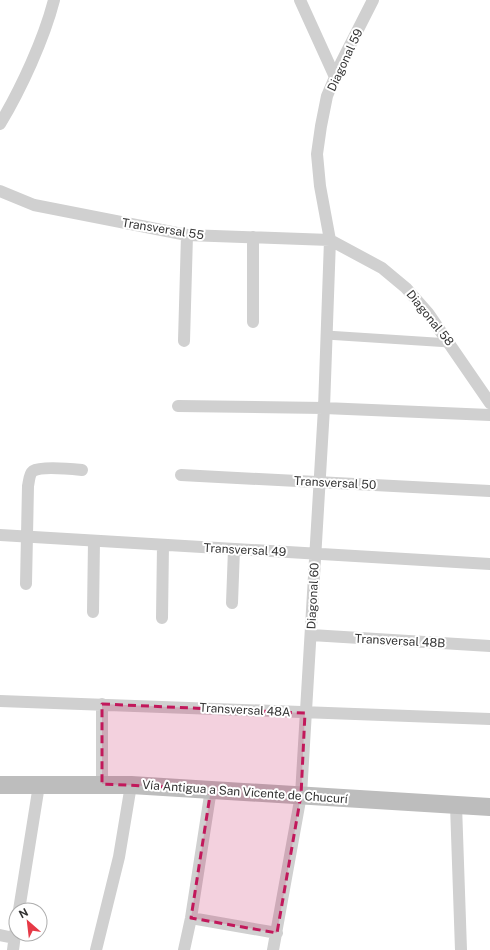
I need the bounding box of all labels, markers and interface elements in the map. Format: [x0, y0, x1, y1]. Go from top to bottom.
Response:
street label: Diagonal 59 [324, 27, 366, 93]
street label: Transversal 55 [121, 216, 205, 242]
street label: Diagonal 58 [403, 287, 457, 349]
street label: Transversal 50 [293, 474, 377, 492]
street label: Transversal 49 [203, 541, 287, 559]
street label: Diagonal 60 [304, 562, 322, 630]
street label: Transversal 48B [354, 632, 446, 650]
street label: Transversal 48A [199, 701, 291, 719]
street label: Vía Antigua a San Vicente de Chucurí [142, 778, 349, 806]
north arrow [8, 902, 48, 942]
text: N [17, 906, 30, 920]

